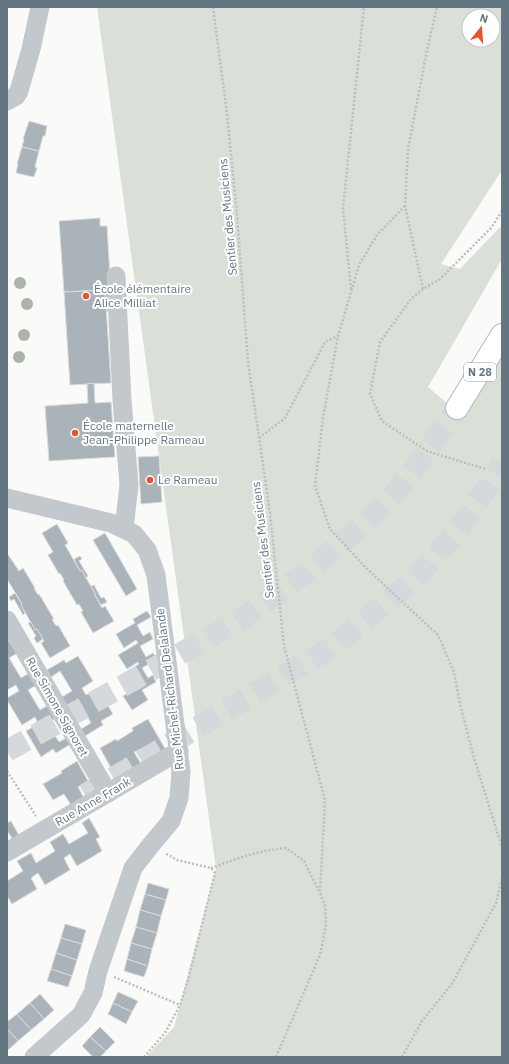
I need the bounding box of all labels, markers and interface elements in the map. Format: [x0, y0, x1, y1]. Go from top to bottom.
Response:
north arrow [461, 8, 501, 48]
text: N [478, 11, 490, 26]
street label: Sentier des Musiciens [215, 158, 240, 276]
place label: École élémentaire Alice Milliat [94, 281, 192, 310]
marker: École élémentaire Alice Milliat [81, 291, 91, 301]
road number: N 28 [464, 363, 496, 381]
place label: École maternelle Jean-Philippe Rameau [83, 418, 205, 447]
marker: École maternelle Jean-Philippe Rameau [70, 428, 80, 438]
place label: Le Rameau [158, 472, 218, 487]
marker: Le Rameau [145, 475, 155, 485]
street label: Sentier des Musiciens [248, 481, 277, 599]
street label: Rue Michel-Richard Delalande [152, 607, 187, 771]
street label: Rue Simone Signoret [23, 654, 92, 759]
street label: Rue Anne Frank [52, 773, 134, 829]

